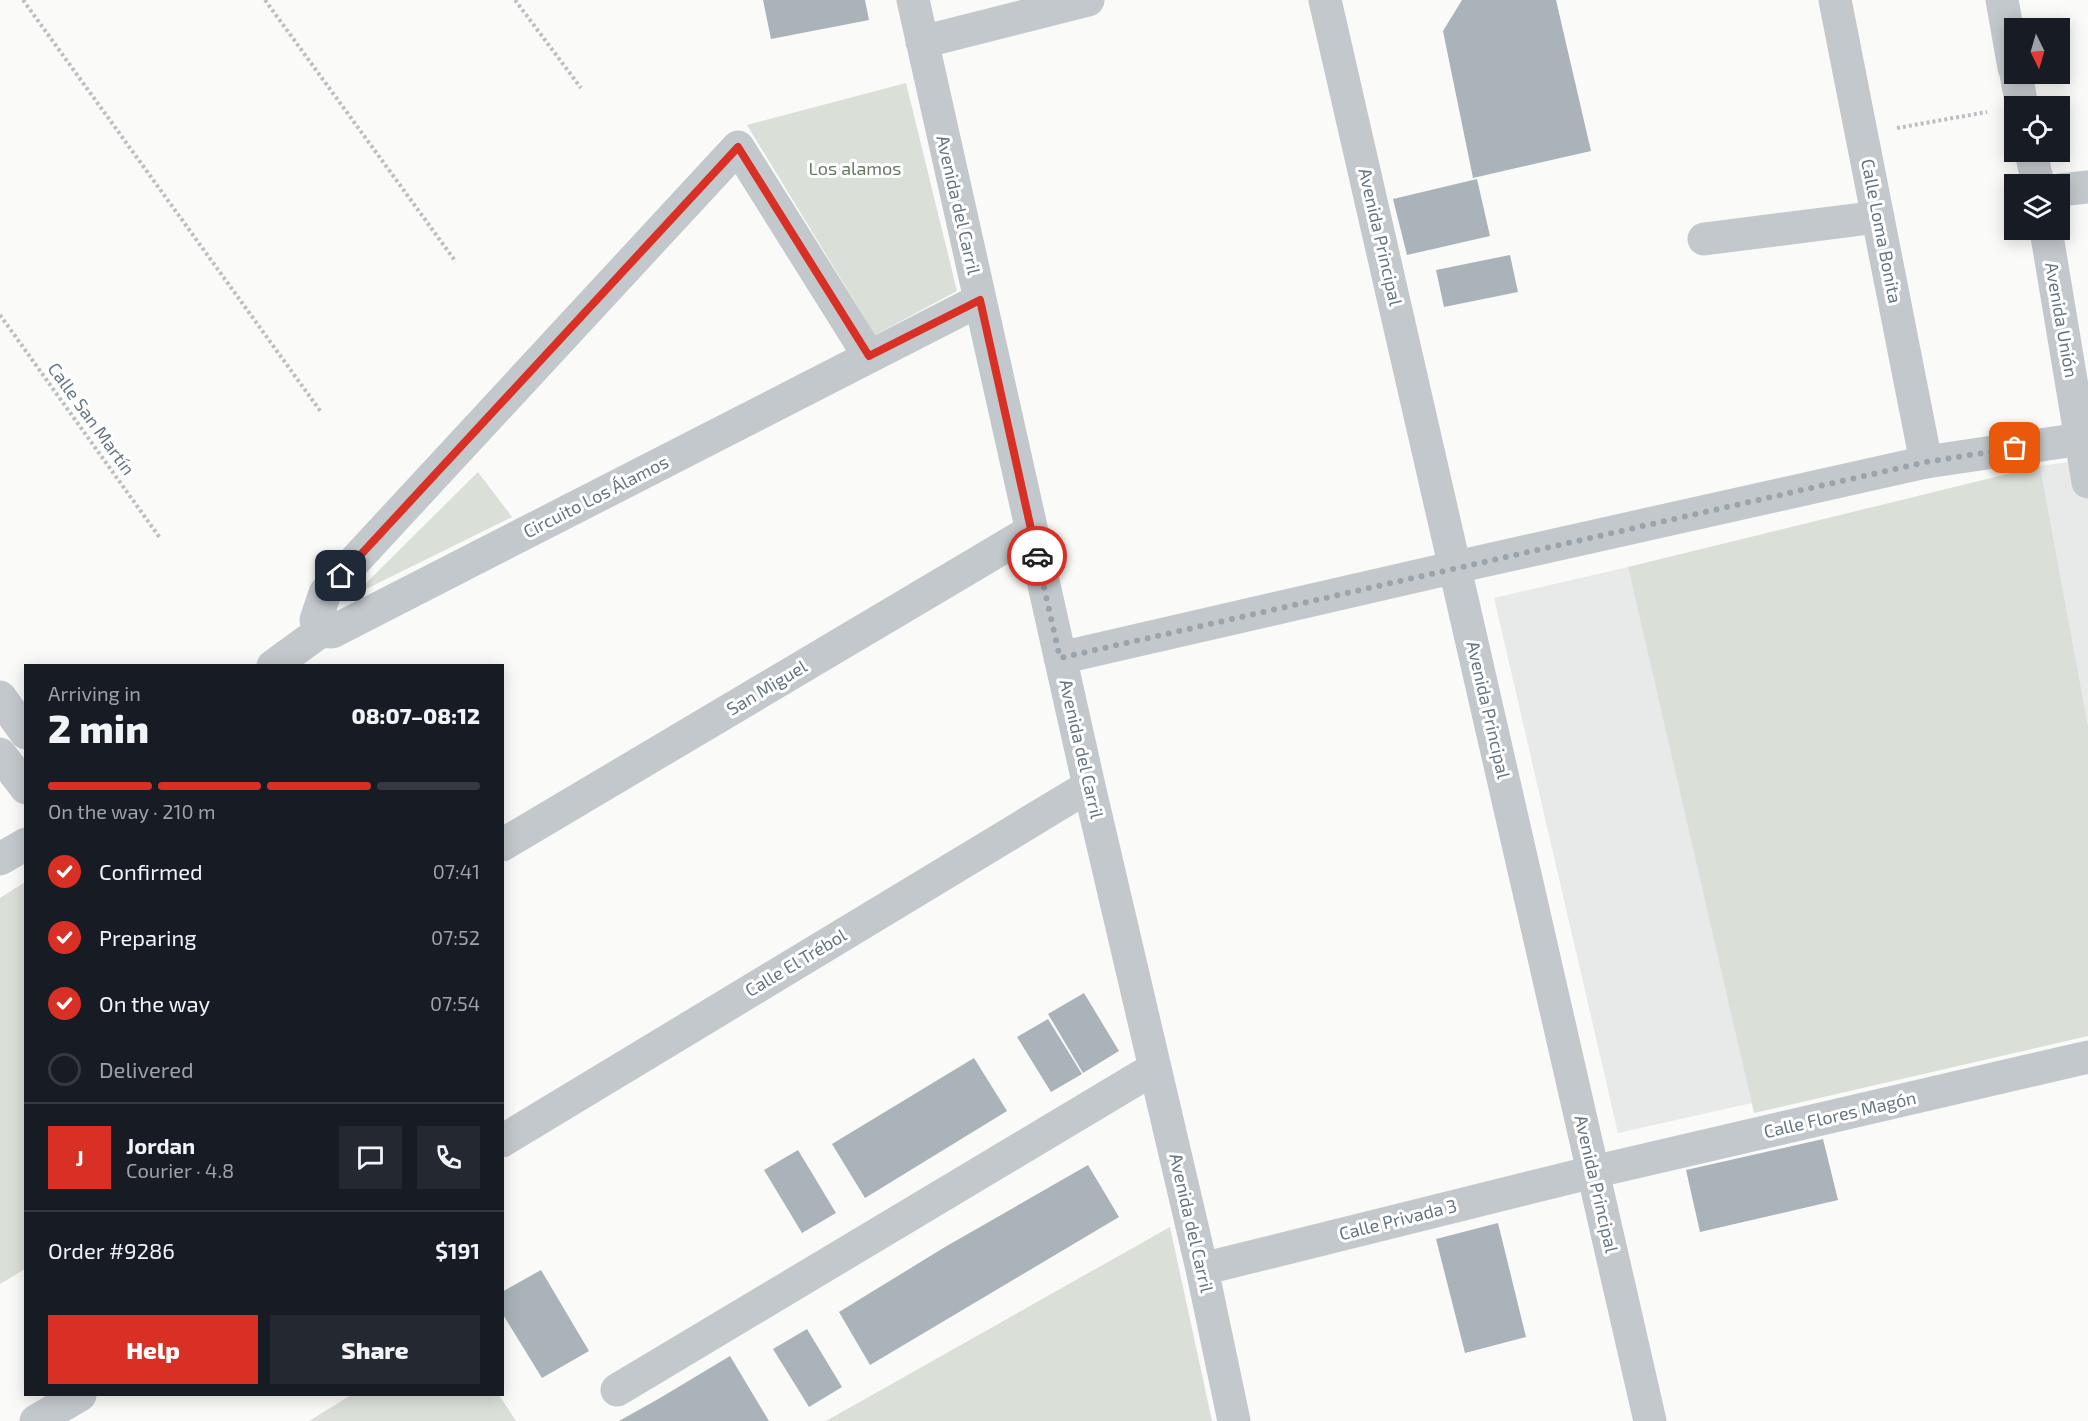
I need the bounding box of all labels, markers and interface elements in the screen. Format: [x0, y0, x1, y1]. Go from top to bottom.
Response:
north arrow [2004, 18, 2070, 84]
map controls [2004, 18, 2070, 240]
button: locate [2004, 96, 2070, 162]
street label: Avenida del Carril [932, 133, 986, 277]
park label: Los alamos [809, 157, 901, 179]
street label: Calle Loma Bonita [1857, 157, 1907, 305]
street label: Avenida Principal [1354, 166, 1408, 308]
button: layers [2004, 174, 2070, 240]
street label: Avenida Unión [2041, 260, 2083, 379]
street label: Calle San Martín [44, 358, 140, 479]
pin [1989, 422, 2040, 473]
icon: bag [1998, 431, 2031, 464]
street label: Circuito Los Álamos [519, 450, 672, 542]
courier [1007, 526, 1067, 586]
icon: car [1021, 540, 1054, 573]
pin [315, 550, 366, 601]
icon: home [324, 559, 357, 592]
street label: Avenida Principal [1462, 639, 1516, 781]
street label: San Miguel [722, 654, 811, 720]
street label: Avenida del Carril [1055, 677, 1109, 821]
text: Arriving in [48, 681, 141, 705]
text: 08:07–08:12 [351, 702, 480, 728]
text: 2 min [48, 704, 149, 751]
text: On the way · 210 m [48, 799, 216, 823]
icon: check [48, 855, 81, 888]
text: Confirmed [99, 858, 203, 884]
text: 07:41 [433, 859, 480, 883]
icon: check [48, 921, 81, 954]
street label: Calle El Trébol [741, 923, 851, 1001]
text: Preparing [99, 924, 197, 950]
text: 07:52 [431, 925, 480, 949]
icon: check [48, 987, 81, 1020]
text: On the way [99, 990, 210, 1016]
text: 07:54 [430, 991, 480, 1015]
text: Delivered [99, 1056, 194, 1082]
street label: Calle Flores Magón [1761, 1086, 1918, 1142]
street label: Avenida Principal [1570, 1113, 1624, 1255]
button: chat [339, 1126, 402, 1189]
button: phone [417, 1126, 480, 1189]
text: Jordan [126, 1132, 195, 1158]
text: J [75, 1144, 84, 1170]
street label: Avenida del Carril [1165, 1151, 1219, 1295]
text: Courier · 4.8 [126, 1158, 234, 1182]
street label: Calle Privada 3 [1337, 1194, 1459, 1244]
text: Order #9286 [48, 1237, 175, 1263]
text: $191 [435, 1237, 480, 1263]
button: Help [48, 1315, 258, 1384]
button: Share [270, 1315, 480, 1384]

